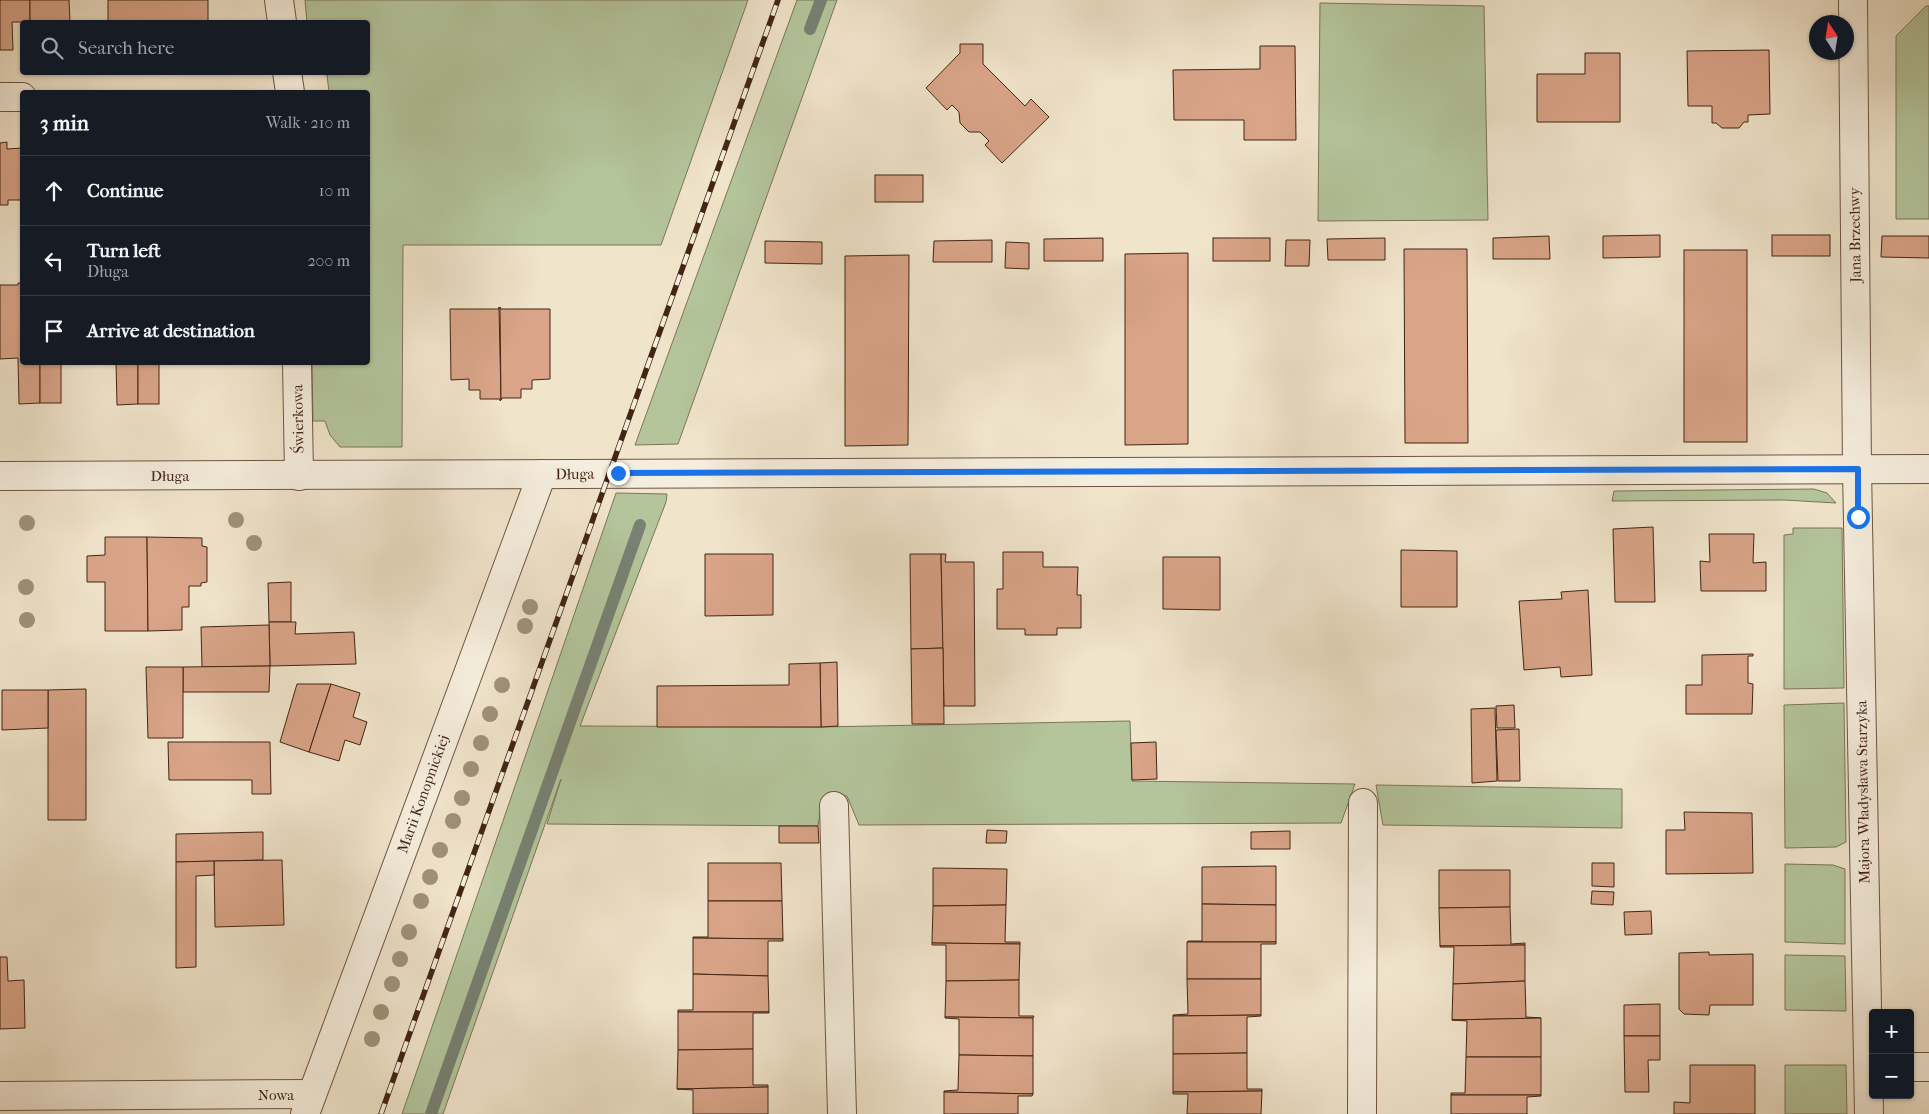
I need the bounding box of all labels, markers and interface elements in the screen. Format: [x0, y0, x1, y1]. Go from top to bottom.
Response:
north arrow [1809, 15, 1854, 60]
search box [20, 20, 370, 75]
icon: search [38, 34, 66, 62]
text: Search here [78, 37, 174, 59]
text: 3 min [40, 111, 89, 135]
text: Walk · 210 m [266, 113, 350, 132]
icon: ahead [40, 177, 68, 205]
text: Continue [87, 180, 163, 202]
text: 10 m [319, 181, 350, 200]
street label: Jana Brzechwy [1845, 186, 1865, 284]
text: Turn left [87, 240, 161, 262]
icon: left [40, 247, 68, 275]
text: 200 m [307, 251, 350, 270]
text: Długa [87, 262, 129, 281]
icon: arrive [40, 317, 68, 345]
text: Arrive at destination [87, 320, 255, 342]
street label: Świerkowa [288, 383, 308, 454]
route end [607, 462, 630, 485]
street label: Długa [555, 465, 596, 483]
street label: Długa [151, 467, 191, 485]
route start [1847, 506, 1870, 529]
street label: Majora Władysława Starzyka [1852, 699, 1874, 884]
street label: Marii Konopnickiej [393, 732, 453, 856]
map controls [1869, 1009, 1914, 1099]
button: + [1869, 1009, 1914, 1054]
button: − [1869, 1054, 1914, 1099]
street label: Nowa [258, 1086, 295, 1104]

